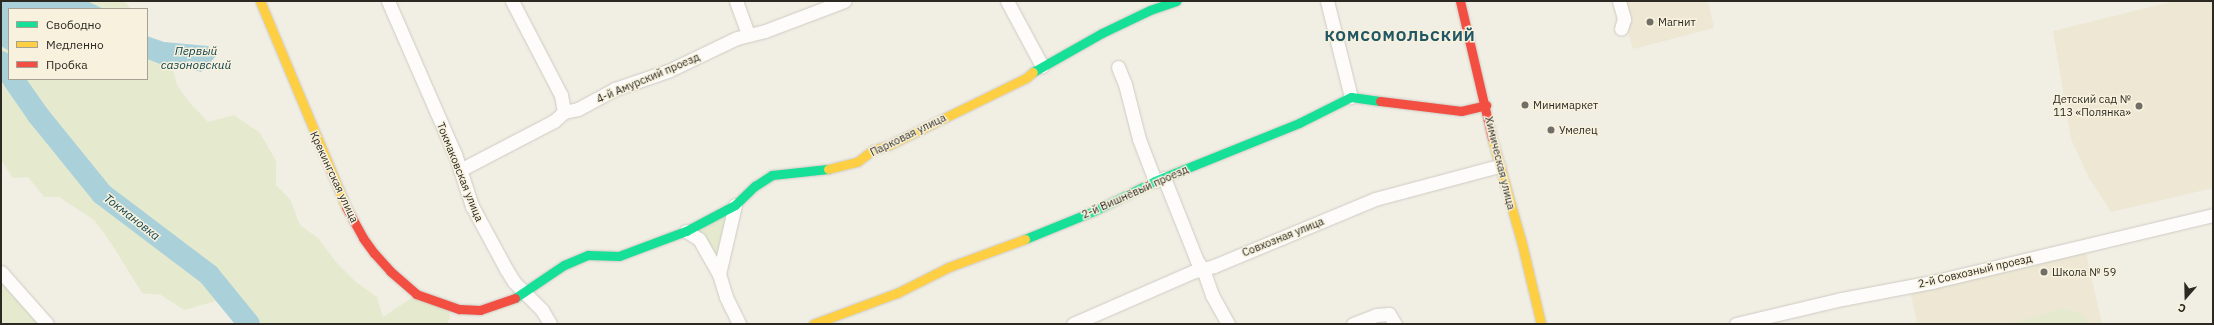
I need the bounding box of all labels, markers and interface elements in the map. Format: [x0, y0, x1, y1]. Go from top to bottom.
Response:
legend [8, 8, 148, 80]
place label: Магнит [1658, 15, 1696, 29]
text: Свободно [46, 17, 101, 32]
marker: Магнит [1645, 17, 1655, 27]
district label: КОМСОМОЛЬСКИЙ [1324, 27, 1476, 45]
text: Медленно [46, 37, 104, 52]
water label: Первый сазоновский [161, 44, 231, 72]
street label: 4-й Амурский проезд [594, 50, 702, 106]
text: Пробка [46, 57, 88, 72]
place label: Детский сад № 113 «Полянка» [2053, 93, 2131, 119]
place label: Минимаркет [1533, 98, 1598, 112]
marker: Минимаркет [1520, 100, 1530, 110]
marker: Детский сад № 113 «Полянка» [2134, 101, 2144, 111]
street label: Парковая улица [868, 111, 948, 159]
street label: Химическая улица [1482, 115, 1518, 211]
street label: Токмаковская улица [434, 120, 486, 224]
place label: Умелец [1559, 123, 1598, 137]
marker: Умелец [1546, 125, 1556, 135]
street label: Крекингская улица [307, 129, 361, 225]
street label: 2-й Вишнёвый проезд [1080, 163, 1190, 221]
water label: Токмановка [101, 191, 163, 243]
street label: Совхозная улица [1240, 215, 1326, 259]
street label: 2-й Совхозный проезд [1917, 251, 2033, 291]
place label: Школа № 59 [2052, 265, 2116, 279]
marker: Школа № 59 [2039, 267, 2049, 277]
north arrow [2166, 277, 2206, 317]
text: С [2176, 300, 2188, 316]

